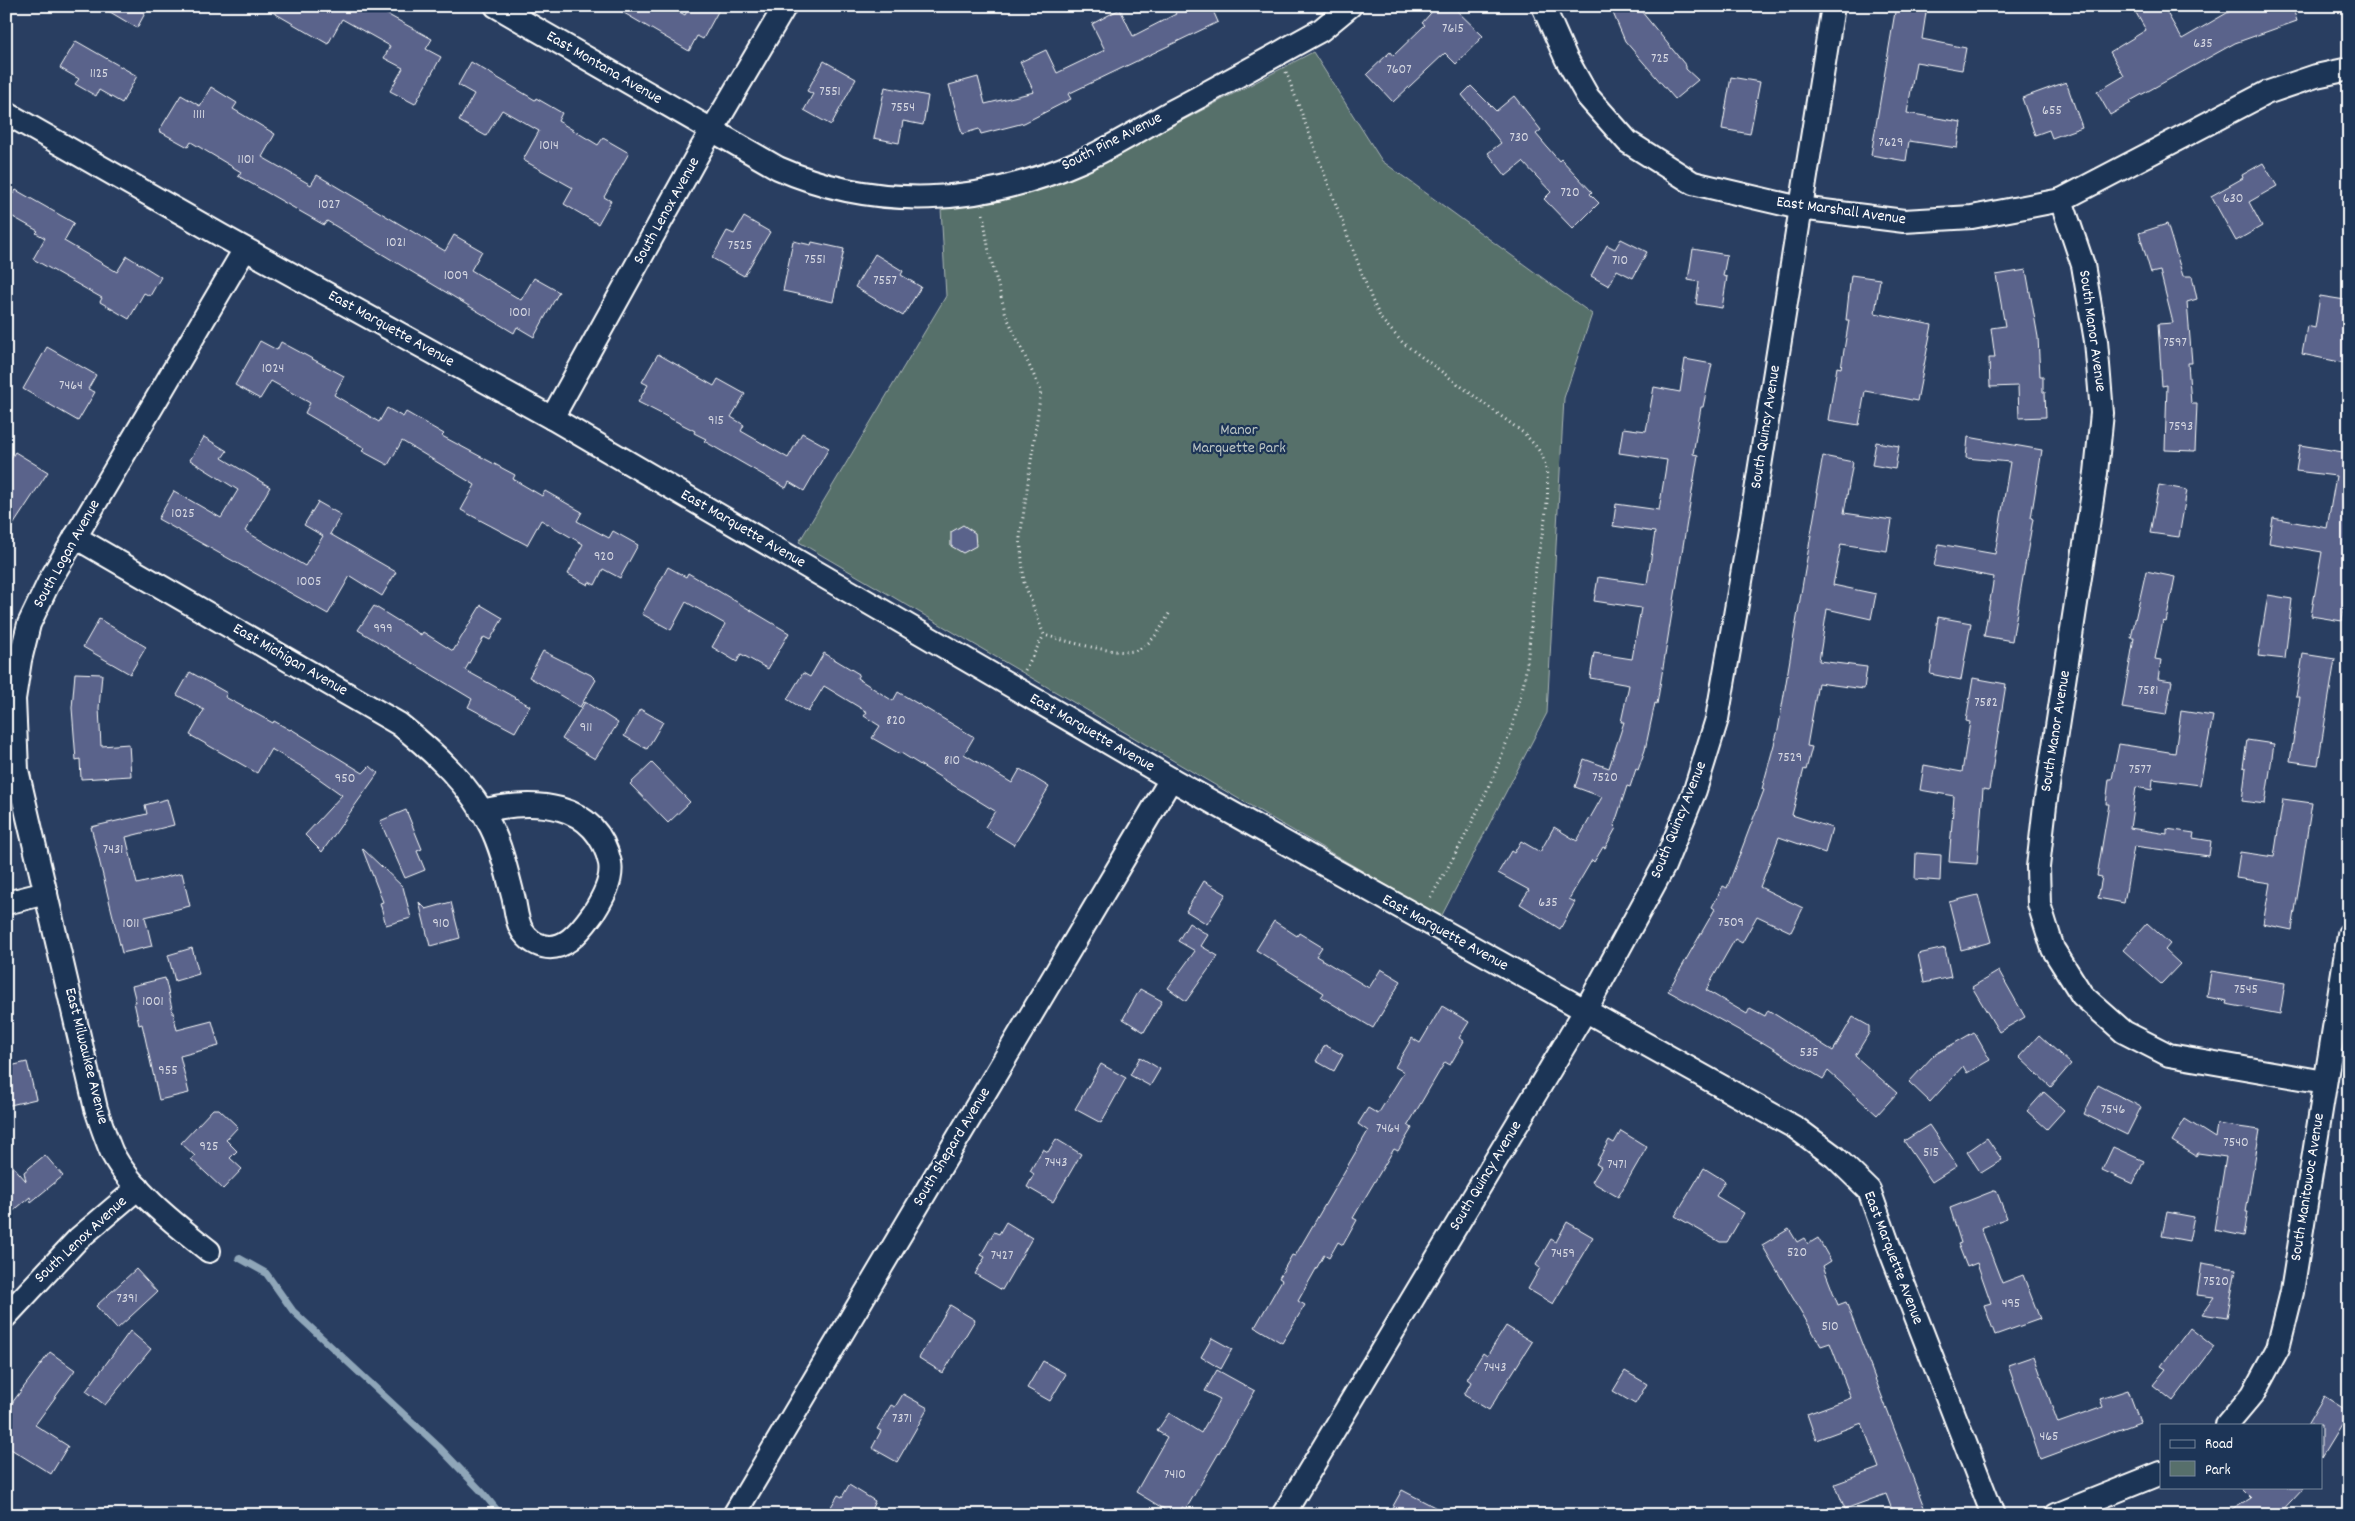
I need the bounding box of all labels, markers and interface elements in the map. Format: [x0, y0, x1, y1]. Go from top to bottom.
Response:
house number: 7615 [1442, 19, 1464, 39]
street label: East Montana Avenue [542, 25, 666, 111]
house number: 635 [2193, 34, 2213, 54]
house number: 725 [1651, 49, 1669, 69]
house number: 7607 [1386, 60, 1412, 80]
house number: 1125 [90, 64, 108, 84]
house number: 7551 [819, 82, 841, 102]
house number: 7554 [891, 98, 915, 118]
house number: 655 [2042, 101, 2062, 121]
house number: 1111 [193, 105, 205, 125]
street label: South Pine Avenue [1058, 107, 1166, 177]
house number: 730 [1509, 128, 1529, 148]
house number: 7629 [1879, 133, 1903, 153]
house number: 1014 [539, 136, 559, 156]
house number: 1101 [238, 150, 254, 170]
street label: South Lenox Avenue [628, 153, 706, 269]
house number: 720 [1560, 183, 1580, 203]
house number: 630 [2223, 189, 2243, 209]
street label: East Marshall Avenue [1775, 191, 1907, 231]
house number: 1027 [318, 195, 340, 215]
house number: 1021 [386, 233, 406, 253]
house number: 7525 [728, 236, 752, 256]
house number: 7551 [804, 250, 826, 270]
house number: 710 [1612, 251, 1628, 271]
house number: 1009 [444, 266, 468, 286]
street label: South Manor Avenue [2072, 269, 2112, 393]
house number: 7557 [873, 271, 897, 291]
street label: East Marquette Avenue [324, 285, 458, 373]
house number: 1001 [509, 303, 531, 323]
house number: 7597 [2163, 333, 2187, 353]
house number: 1024 [262, 359, 284, 379]
street label: South Quincy Avenue [1745, 364, 1787, 490]
house number: 7464 [59, 376, 83, 396]
house number: 915 [708, 411, 724, 431]
house number: 7593 [2169, 417, 2193, 437]
park label: Manor Marquette Park [1192, 419, 1286, 460]
street label: East Marquette Avenue [676, 484, 810, 574]
street label: South Logan Avenue [28, 496, 106, 612]
house number: 1025 [171, 504, 195, 524]
house number: 920 [594, 547, 614, 567]
house number: 1005 [297, 572, 321, 592]
street label: East Michigan Avenue [228, 618, 352, 702]
house number: 999 [373, 619, 393, 639]
street label: South Manor Avenue [2035, 669, 2077, 793]
house number: 7581 [2138, 681, 2158, 701]
street label: East Marquette Avenue [1025, 688, 1159, 778]
house number: 7582 [1974, 693, 1998, 713]
house number: 820 [886, 711, 906, 731]
house number: 911 [580, 718, 592, 738]
house number: 7529 [1778, 748, 1802, 768]
house number: 810 [944, 751, 960, 771]
street label: South Quincy Avenue [1645, 758, 1713, 882]
house number: 7577 [2129, 760, 2151, 780]
house number: 7520 [1592, 768, 1618, 788]
house number: 950 [335, 769, 355, 789]
house number: 7431 [103, 840, 123, 860]
street label: East Marquette Avenue [1378, 889, 1512, 977]
house number: 635 [1538, 893, 1558, 913]
house number: 7509 [1718, 913, 1744, 933]
house number: 1011 [123, 914, 139, 934]
house number: 910 [432, 914, 450, 934]
house number: 7545 [2234, 980, 2258, 1000]
street label: East Milwaukee Avenue [58, 985, 114, 1127]
house number: 1001 [142, 992, 164, 1012]
house number: 535 [1799, 1043, 1819, 1063]
house number: 955 [158, 1061, 178, 1081]
street label: South Shepard Avenue [907, 1083, 997, 1211]
house number: 7546 [2101, 1100, 2125, 1120]
street label: South Manitowoc Avenue [2285, 1111, 2331, 1263]
street label: South Quincy Avenue [1444, 1117, 1528, 1235]
house number: 7464 [1376, 1119, 1400, 1139]
house number: 7540 [2223, 1133, 2249, 1153]
house number: 925 [199, 1137, 219, 1157]
house number: 515 [1923, 1143, 1939, 1163]
house number: 7443 [1044, 1153, 1068, 1173]
house number: 7471 [1607, 1155, 1627, 1175]
street label: East Marquette Avenue [1857, 1188, 1929, 1328]
street label: South Lenox Avenue [29, 1191, 133, 1289]
house number: 520 [1787, 1243, 1807, 1263]
house number: 7459 [1551, 1244, 1575, 1264]
house number: 7427 [991, 1246, 1013, 1266]
house number: 7520 [2203, 1272, 2229, 1292]
house number: 7391 [116, 1289, 138, 1309]
house number: 495 [2002, 1294, 2020, 1314]
house number: 510 [1821, 1317, 1839, 1337]
house number: 7443 [1483, 1358, 1507, 1378]
house number: 7371 [892, 1409, 912, 1429]
legend [2160, 1424, 2322, 1488]
house number: 465 [2039, 1427, 2059, 1447]
text: Road [2205, 1434, 2233, 1456]
text: Park [2205, 1460, 2231, 1482]
house number: 7410 [1164, 1465, 1186, 1485]

